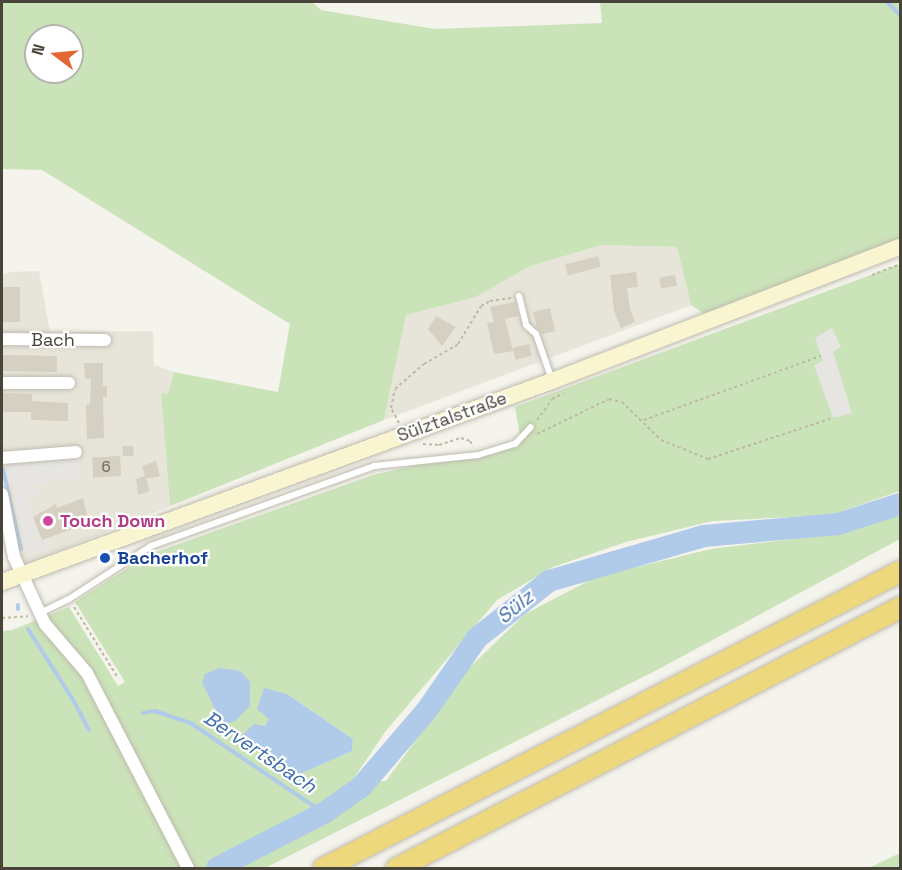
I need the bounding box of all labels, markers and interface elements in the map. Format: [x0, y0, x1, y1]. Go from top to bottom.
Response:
north arrow [24, 24, 84, 84]
text: N [27, 41, 50, 58]
street label: Bach [31, 329, 75, 351]
street label: Sülztalstraße [394, 387, 510, 447]
house number: 6 [101, 458, 111, 476]
place label: Touch Down [60, 510, 165, 532]
marker: Touch Down [41, 514, 55, 528]
place label: Bacherhof [117, 547, 208, 569]
marker: Bacherhof [98, 551, 112, 565]
water label: Sülz [492, 585, 538, 629]
water label: Bervertsbach [199, 706, 321, 798]

